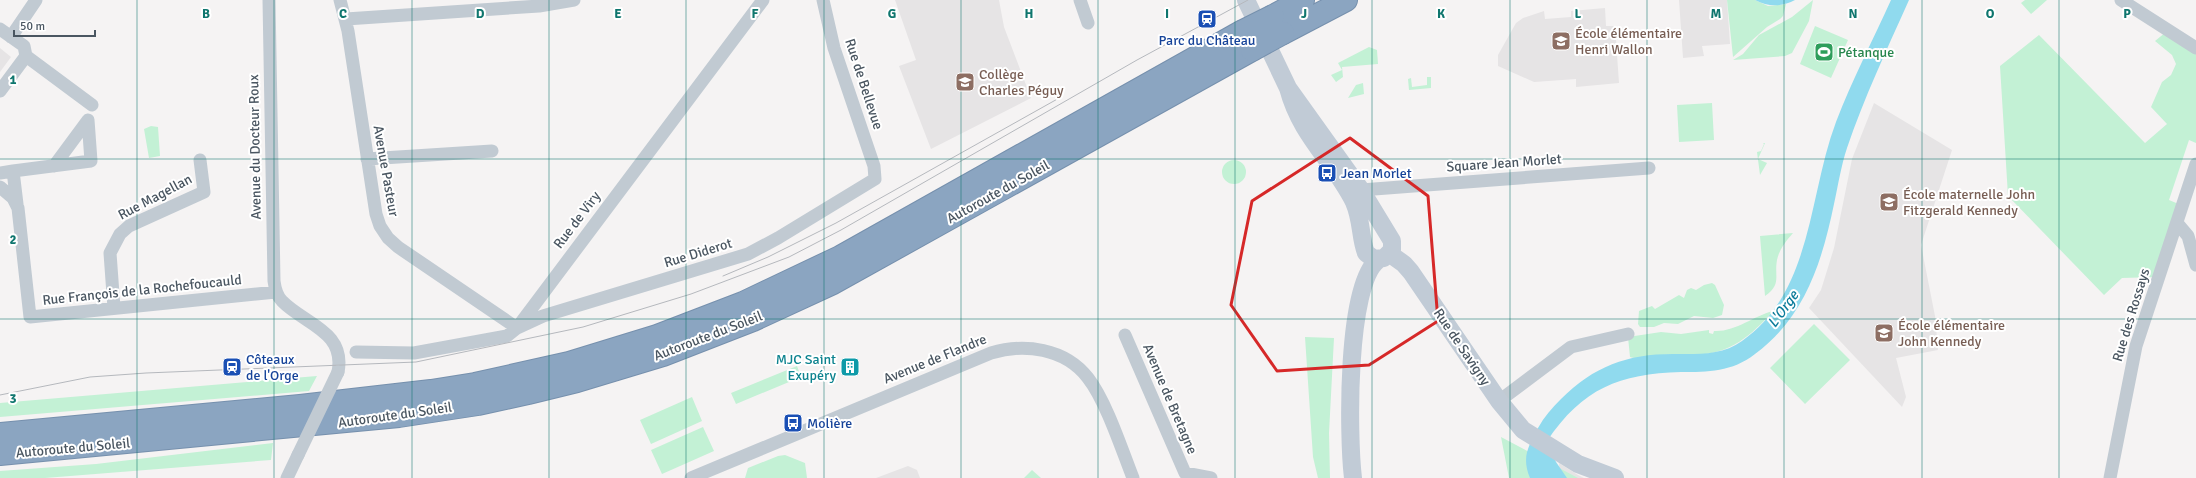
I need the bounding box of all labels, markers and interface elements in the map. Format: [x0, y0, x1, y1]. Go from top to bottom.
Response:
text: B [202, 6, 210, 22]
text: C [339, 6, 347, 22]
text: D [476, 6, 485, 22]
text: E [614, 6, 622, 22]
text: F [752, 6, 759, 22]
text: G [888, 6, 896, 22]
text: H [1025, 6, 1033, 22]
text: I [1165, 6, 1169, 22]
text: J [1301, 6, 1307, 22]
text: K [1437, 6, 1445, 22]
text: L [1575, 6, 1582, 22]
text: M [1711, 6, 1722, 22]
text: N [1848, 6, 1858, 22]
text: O [1986, 6, 1995, 22]
text: P [2123, 6, 2131, 22]
station icon: Parc du Château [1196, 8, 1218, 30]
scale bar [14, 12, 95, 38]
text: 50 m [20, 19, 45, 34]
place label: École élémentaire Henri Wallon [1575, 25, 1682, 58]
school or university icon: École élémentaire Henri Wallon [1550, 30, 1572, 52]
place label: Parc du Château [1158, 32, 1256, 49]
street label: Rue de Bellevue [841, 36, 887, 132]
sports icon: Pétanque [1813, 41, 1835, 63]
place label: Pétanque [1838, 44, 1894, 61]
place label: Collège Charles Péguy [979, 66, 1064, 99]
school or university icon: Collège Charles Péguy [954, 71, 976, 93]
text: 1 [9, 72, 17, 88]
street label: Avenue du Docteur Roux [245, 74, 265, 220]
street label: Avenue Pasteur [370, 124, 403, 219]
street label: Square Jean Morlet [1446, 150, 1562, 176]
street label: Autoroute du Soleil [944, 157, 1052, 227]
bus stop icon: Jean Morlet [1316, 162, 1338, 184]
place label: Jean Morlet [1341, 165, 1412, 182]
street label: Rue Magellan [115, 170, 195, 224]
place label: École maternelle John Fitzgerald Kennedy [1903, 186, 2035, 219]
street label: Rue de Viry [550, 188, 604, 252]
school or university icon: École maternelle John Fitzgerald Kennedy [1878, 191, 1900, 213]
text: 2 [9, 232, 17, 248]
street label: Rue Diderot [662, 235, 734, 271]
street label: Rue des Rossays [2109, 266, 2153, 364]
street label: Rue François de la Rochefoucauld [42, 271, 242, 309]
water label: L'Orge [1764, 286, 1803, 331]
street label: Rue de Savigny [1430, 305, 1494, 389]
street label: Autoroute du Soleil [651, 307, 765, 365]
place label: École élémentaire John Kennedy [1898, 317, 2005, 350]
school or university icon: École élémentaire John Kennedy [1873, 322, 1895, 344]
street label: Avenue de Flandre [881, 331, 989, 387]
street label: Avenue de Bretagne [1139, 341, 1201, 457]
place label: Côteaux de l'Orge [246, 351, 299, 384]
place label: MJC Saint Exupéry [776, 351, 836, 384]
station icon: Côteaux de l'Orge [221, 356, 243, 378]
building icon: MJC Saint Exupéry [839, 356, 861, 378]
text: 3 [9, 391, 17, 407]
street label: Autoroute du Soleil [337, 399, 453, 431]
bus stop icon: Molière [782, 412, 804, 434]
place label: Molière [807, 415, 852, 432]
street label: Autoroute du Soleil [15, 435, 131, 461]

